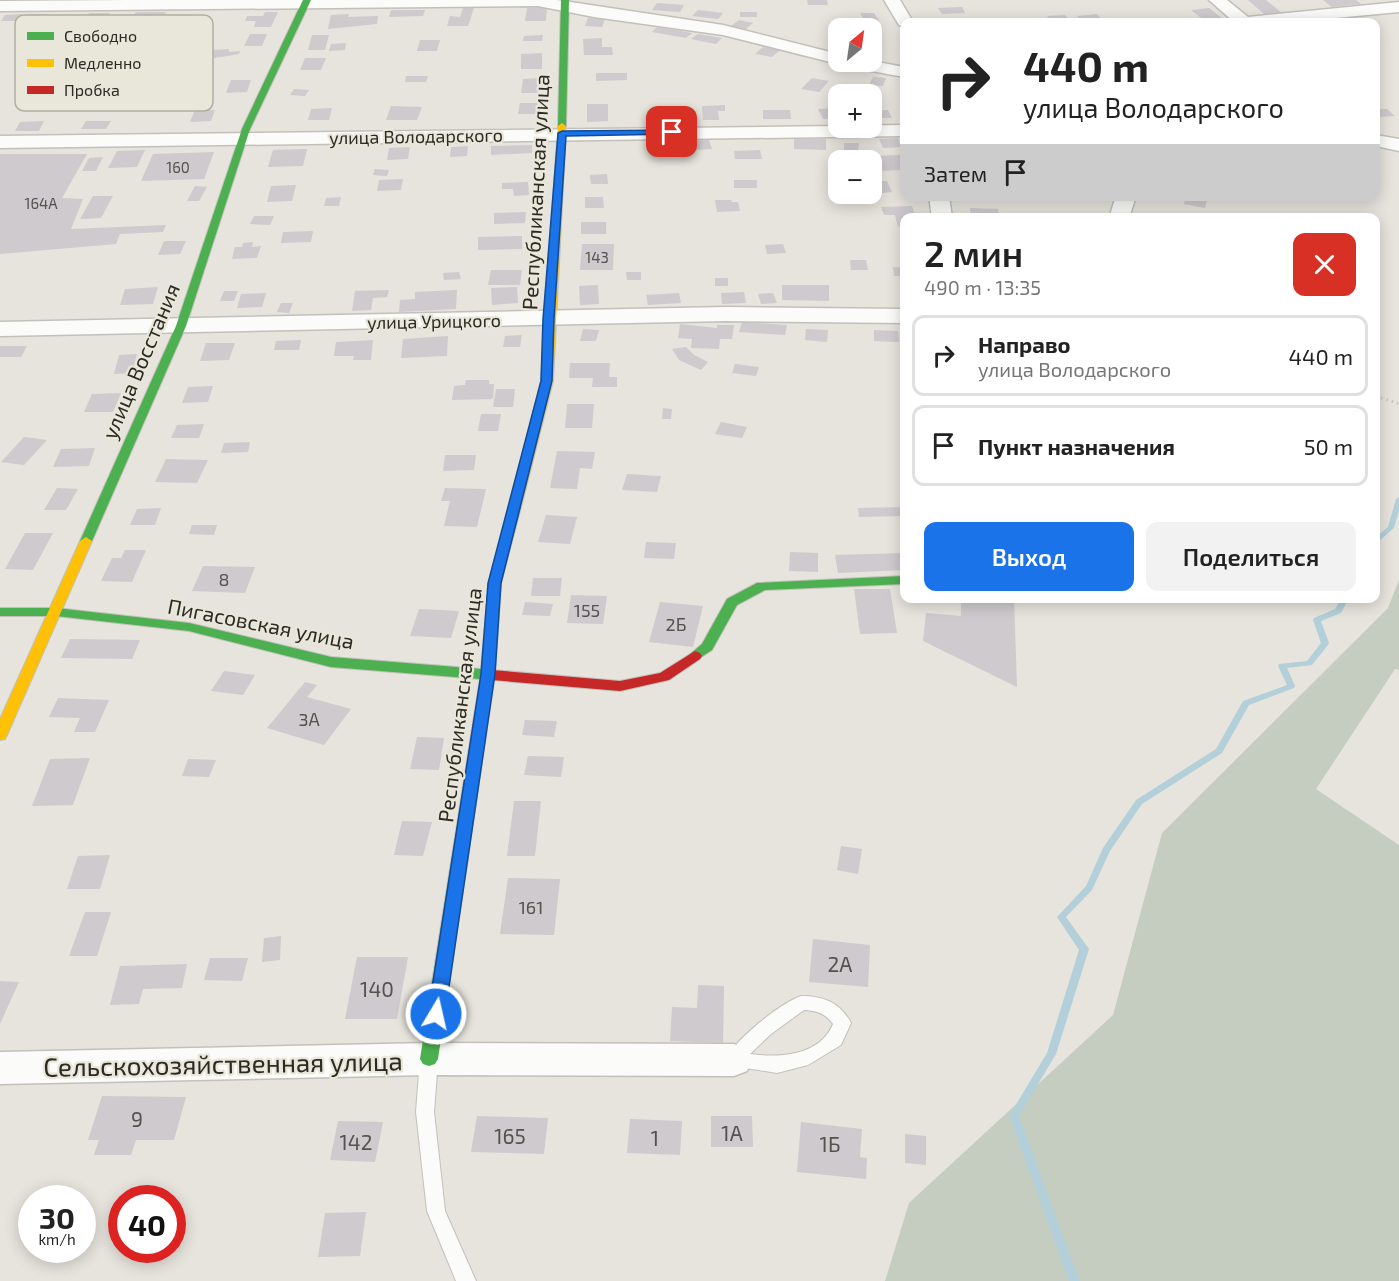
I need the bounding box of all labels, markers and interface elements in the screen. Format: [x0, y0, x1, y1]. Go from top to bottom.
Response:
legend [15, 15, 213, 111]
north arrow [828, 18, 882, 72]
map controls [828, 18, 882, 204]
text: Свободно [64, 26, 137, 45]
text: 440 m [1023, 40, 1149, 90]
icon: right [924, 42, 1002, 120]
text: Медленно [64, 53, 141, 72]
street label: Республиканская улица [516, 73, 555, 311]
text: Пробка [64, 80, 120, 99]
button: + [828, 84, 882, 138]
text: улица Володарского [1023, 91, 1284, 123]
pin [646, 106, 697, 157]
icon: arrive [655, 115, 688, 148]
street label: улица Володарского [329, 123, 503, 149]
button: − [828, 150, 882, 204]
icon: arrive [999, 156, 1032, 189]
house number: 160 [166, 158, 190, 176]
text: Затем [924, 160, 987, 186]
house number: 164А [24, 194, 58, 212]
text: 2 мин [924, 231, 1023, 274]
button: close [1293, 233, 1356, 296]
house number: 143 [585, 248, 609, 266]
text: 490 m · 13:35 [924, 275, 1041, 299]
street label: улица Восстания [96, 279, 185, 443]
street label: улица Урицкого [367, 309, 501, 333]
text: Направо [978, 331, 1071, 357]
icon: right [927, 339, 960, 372]
text: 440 m [1288, 343, 1353, 369]
text: улица Володарского [978, 357, 1171, 381]
icon: arrive [927, 429, 960, 462]
text: Пункт назначения [978, 433, 1175, 459]
text: 50 m [1304, 433, 1353, 459]
button: Выход [924, 522, 1134, 591]
button: Поделиться [1146, 522, 1356, 591]
house number: 8 [219, 568, 229, 590]
street label: Республиканская улица [432, 586, 487, 824]
street label: Пигасовская улица [165, 593, 356, 654]
house number: 155 [574, 599, 600, 621]
house number: 2Б [666, 613, 686, 635]
house number: 3А [298, 708, 320, 730]
house number: 161 [519, 896, 543, 918]
house number: 2А [828, 951, 852, 976]
house number: 140 [360, 976, 394, 1001]
position arrow [404, 982, 468, 1046]
street label: Сельскохозяйственная улица [43, 1044, 403, 1083]
house number: 9 [131, 1106, 143, 1131]
house number: 1А [721, 1120, 743, 1145]
house number: 165 [494, 1123, 526, 1148]
house number: 1 [651, 1125, 659, 1150]
house number: 142 [339, 1129, 373, 1154]
house number: 1Б [820, 1131, 840, 1156]
speed limit sign: 40 [108, 1185, 186, 1263]
text: 30 [39, 1199, 75, 1235]
text: km/h [38, 1230, 76, 1248]

